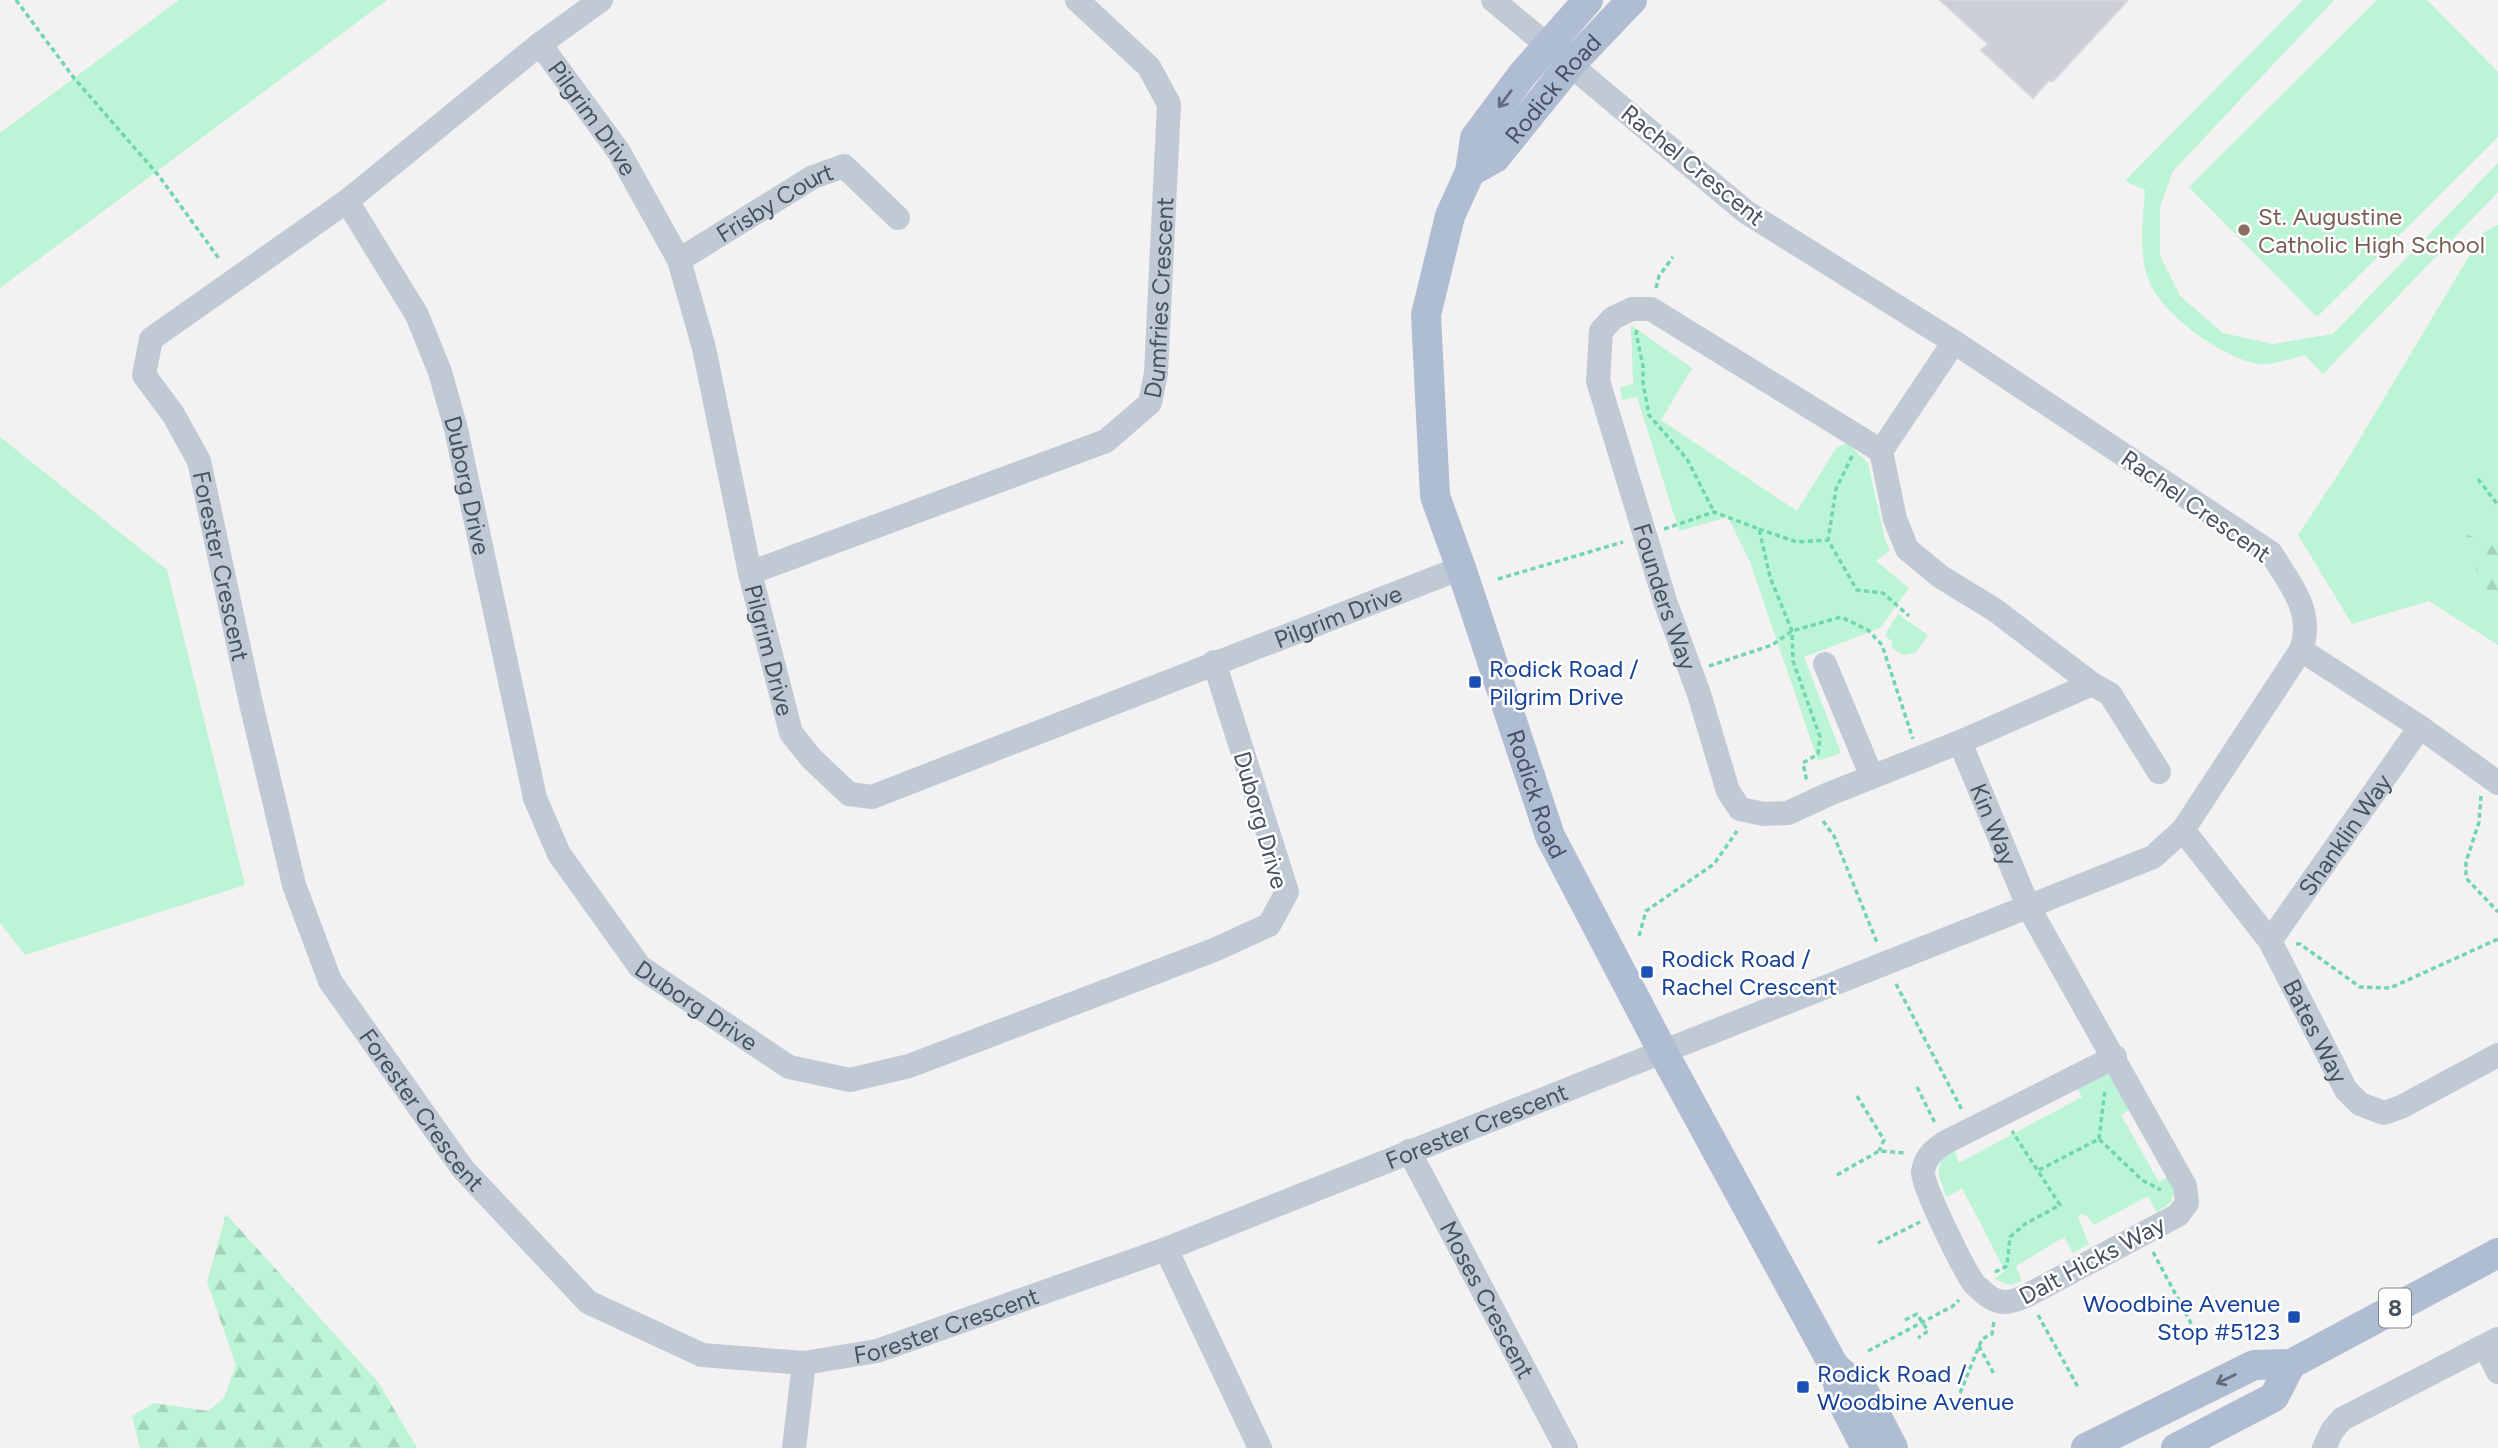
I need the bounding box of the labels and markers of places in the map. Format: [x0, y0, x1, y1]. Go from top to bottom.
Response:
place label: St. Augustine Catholic High School [2258, 202, 2485, 259]
marker: St. Augustine Catholic High School [2236, 222, 2252, 238]
place label: Rodick Road / Pilgrim Drive [1489, 654, 1639, 711]
marker: Rodick Road / Pilgrim Drive [1467, 674, 1483, 690]
place label: Rodick Road / Rachel Crescent [1661, 944, 1837, 1001]
marker: Rodick Road / Rachel Crescent [1639, 964, 1655, 980]
place label: Woodbine Avenue Stop #5123 [2083, 1289, 2280, 1346]
marker: Woodbine Avenue Stop #5123 [2286, 1309, 2302, 1325]
place label: Rodick Road / Woodbine Avenue [1817, 1359, 2014, 1416]
marker: Rodick Road / Woodbine Avenue [1795, 1379, 1811, 1395]

